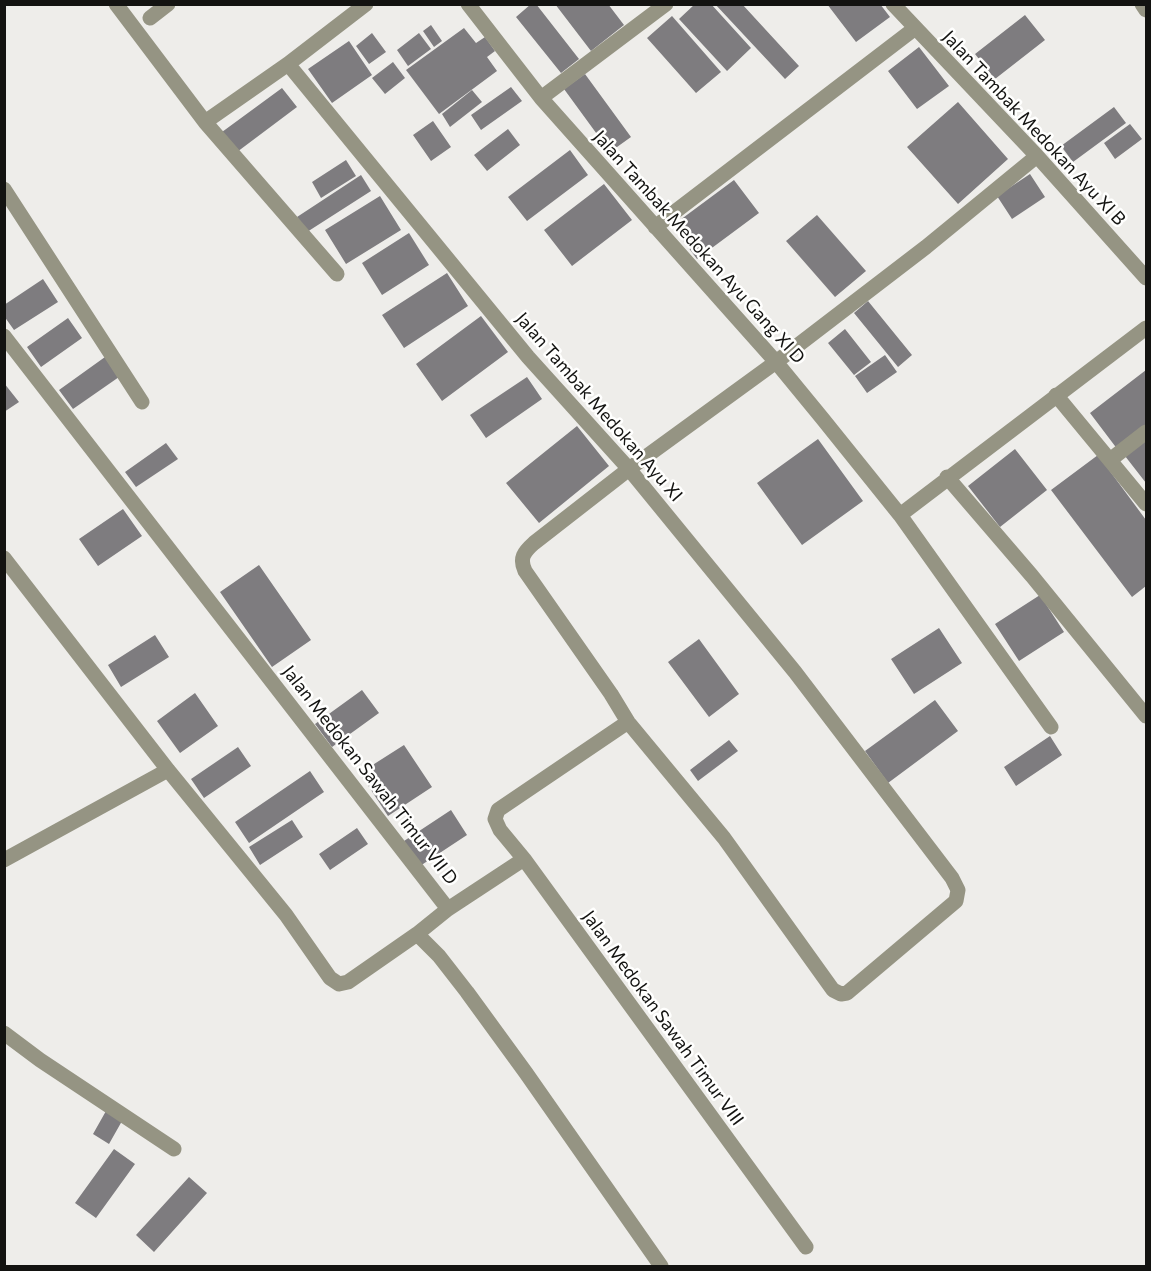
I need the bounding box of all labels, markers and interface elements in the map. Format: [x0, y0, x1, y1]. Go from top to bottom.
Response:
street label: Jalan Tambak Medokan Ayu XI B [938, 26, 1130, 230]
street label: Jalan Tambak Medokan Ayu Gang XI D [589, 126, 809, 368]
street label: Jalan Tambak Medokan Ayu XI [511, 308, 687, 506]
street label: Jalan Medokan Sawah Timur VII D [278, 661, 462, 889]
street label: Jalan Medokan Sawah Timur VIII [578, 906, 748, 1130]

